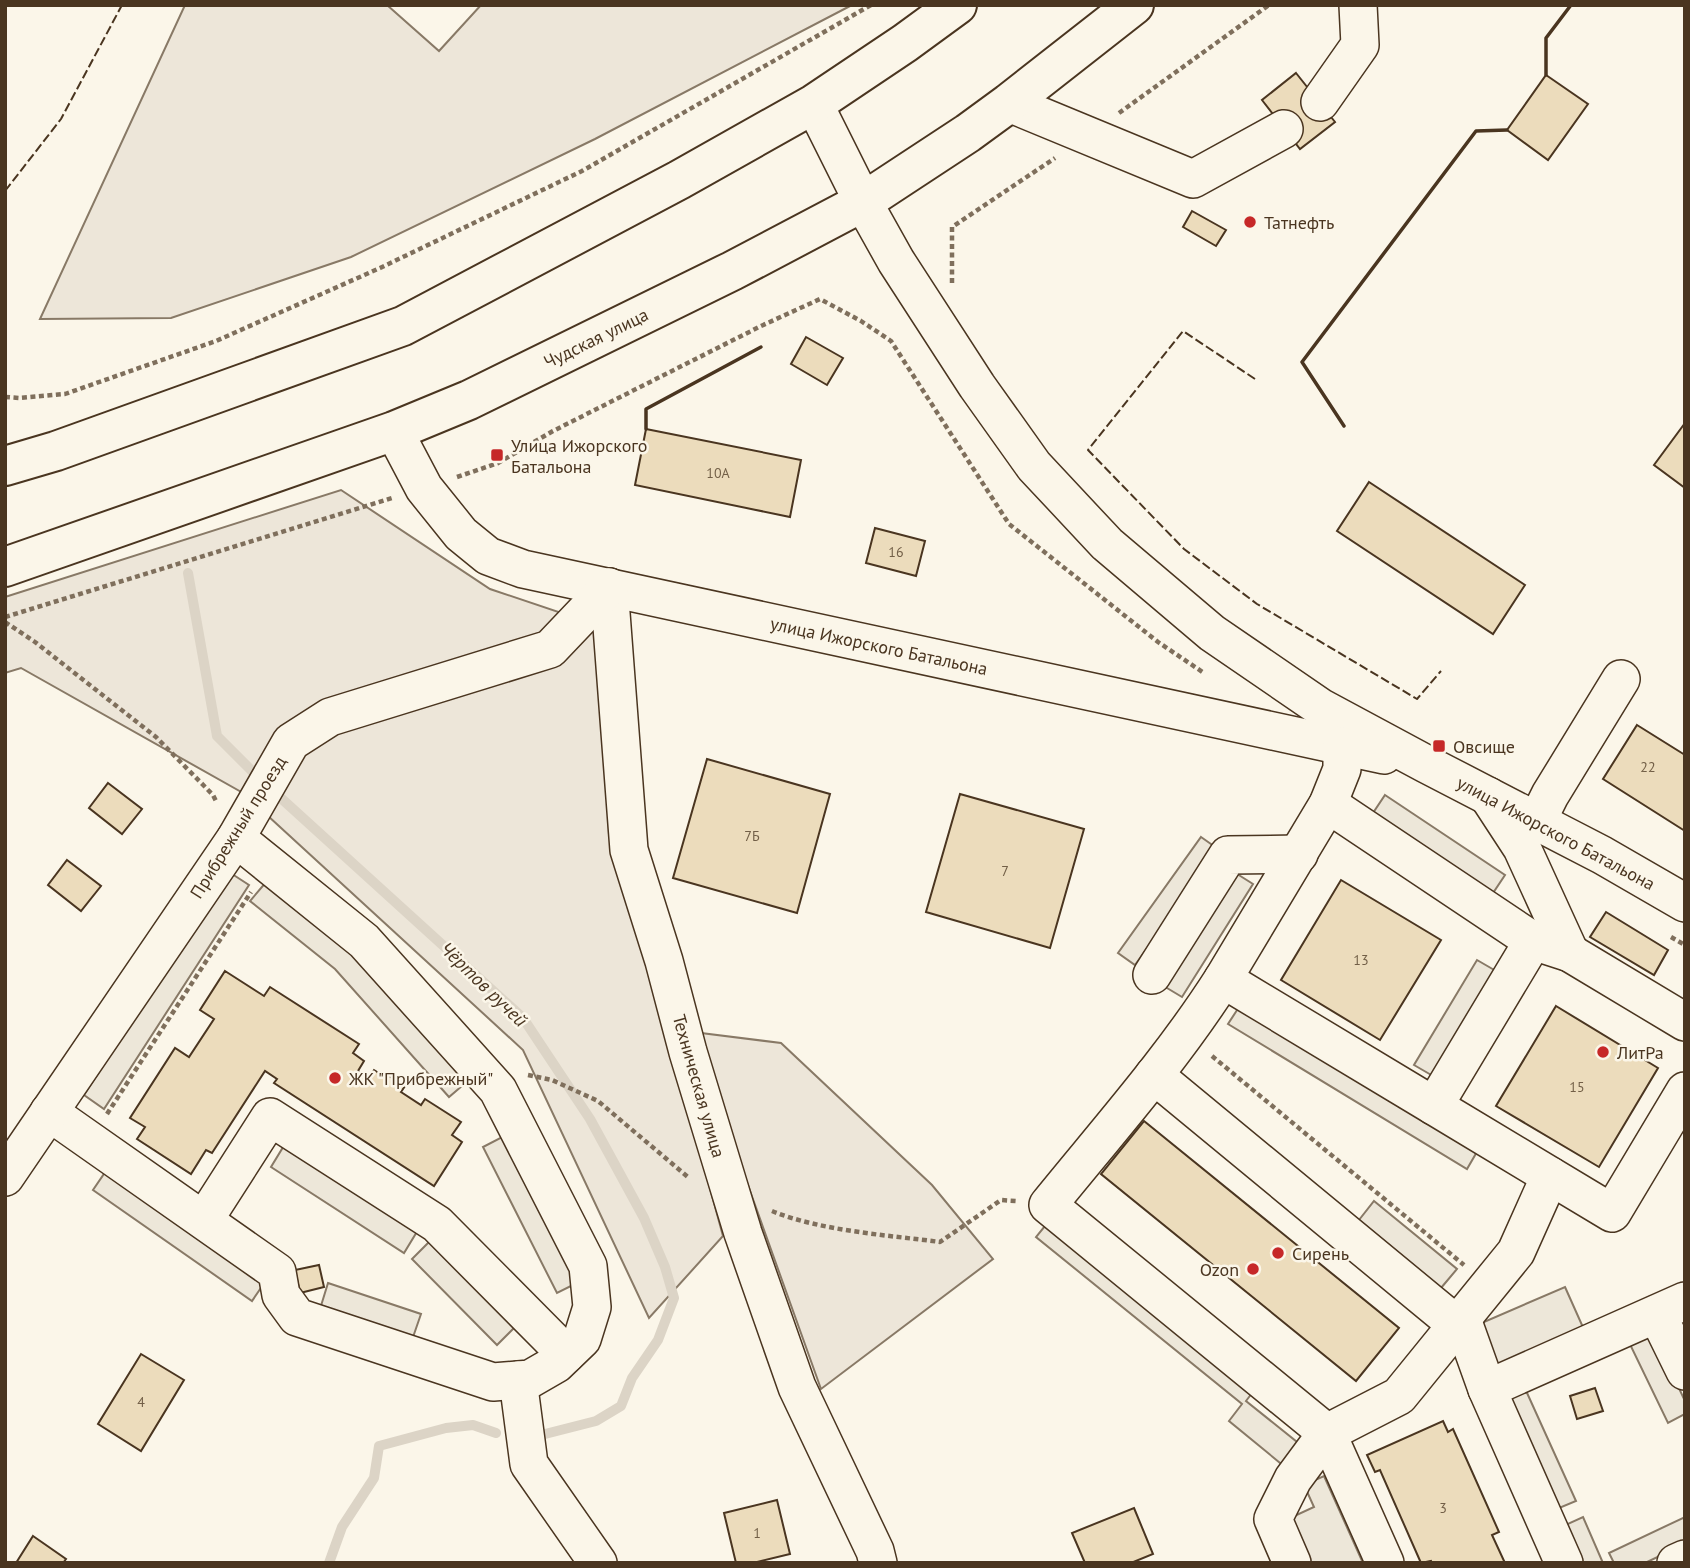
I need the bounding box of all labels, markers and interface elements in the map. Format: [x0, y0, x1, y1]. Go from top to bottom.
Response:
place label: Татнефть [1264, 211, 1334, 234]
marker: Татнефть [1242, 214, 1258, 230]
street label: Чудская улица [540, 303, 652, 373]
place label: Улица Ижорского Батальона [511, 434, 647, 478]
marker: Улица Ижорского Батальона [489, 447, 505, 463]
house number: 10А [706, 464, 731, 482]
house number: 16 [888, 543, 904, 561]
street label: улица Ижорского Батальона [768, 612, 990, 680]
place label: Овсище [1453, 735, 1515, 758]
marker: Овсище [1431, 738, 1447, 754]
street label: Прибрежный проезд [185, 751, 291, 903]
house number: 22 [1640, 758, 1656, 776]
street label: улица Ижорского Батальона [1453, 771, 1659, 895]
house number: 7Б [744, 827, 760, 845]
house number: 7 [1001, 862, 1009, 880]
water label: Чёртов ручей [435, 936, 533, 1032]
house number: 13 [1353, 951, 1369, 969]
street label: Техническая улица [668, 1012, 730, 1160]
place label: ЛитРа [1616, 1041, 1664, 1064]
marker: ЛитРа [1595, 1044, 1611, 1060]
place label: ЖК "Прибрежный" [348, 1067, 493, 1090]
marker: ЖК "Прибрежный" [327, 1070, 343, 1086]
house number: 15 [1569, 1078, 1585, 1096]
place label: Сирень [1292, 1242, 1349, 1265]
marker: Сирень [1270, 1245, 1286, 1261]
place label: Ozon [1200, 1258, 1239, 1281]
marker: Ozon [1245, 1261, 1261, 1277]
house number: 4 [137, 1393, 145, 1411]
house number: 3 [1439, 1499, 1447, 1517]
house number: 1 [753, 1524, 761, 1542]

